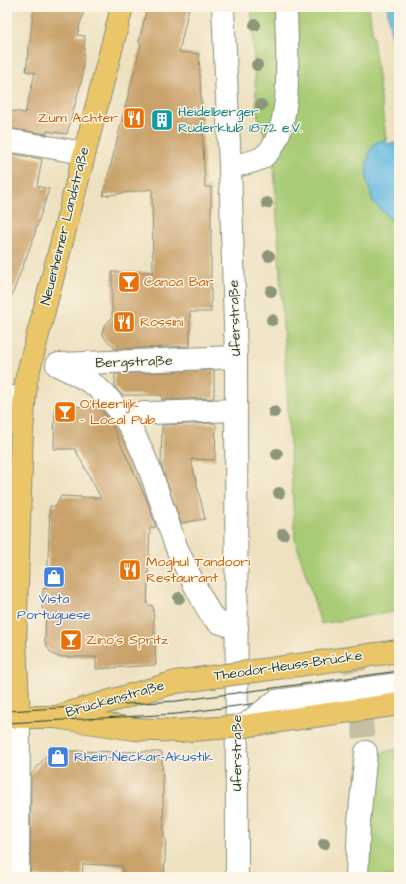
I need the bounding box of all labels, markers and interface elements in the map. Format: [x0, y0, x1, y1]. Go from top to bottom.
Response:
place label: Heidelberger Ruderklub 1872 e.V. [178, 102, 302, 138]
restaurant icon: Zum Achter [121, 105, 147, 131]
building icon: Heidelberger Ruderklub 1872 e.V. [149, 107, 175, 133]
place label: Zum Achter [38, 108, 118, 128]
street label: Neuenheimer Landstraße [36, 144, 94, 307]
bar icon: Canoa Bar [116, 269, 142, 295]
place label: Canoa Bar [144, 272, 214, 292]
street label: Uferstraße [224, 279, 246, 357]
restaurant icon: Rossini [111, 309, 137, 335]
place label: Rossini [140, 312, 183, 332]
street label: Bergstraße [95, 351, 174, 373]
place label: O'Heerlijk - Local Pub [80, 394, 155, 430]
bar icon: O'Heerlijk - Local Pub [52, 399, 78, 425]
place label: Moghul Tandoori Restaurant [146, 552, 250, 588]
restaurant icon: Moghul Tandoori Restaurant [117, 557, 143, 583]
shop icon: Vista Portuguese [41, 564, 67, 590]
place label: Vista Portuguese [17, 589, 91, 625]
bar icon: Zino's Spritz [58, 627, 84, 653]
place label: Zino's Spritz [86, 630, 168, 650]
street label: Theodor-Heuss-Brücke [213, 646, 364, 686]
street label: Brückenstraße [63, 675, 167, 723]
street label: Uferstraße [227, 714, 247, 791]
shop icon: Rhein-Neckar-Akustik [45, 744, 71, 770]
place label: Rhein-Neckar-Akustik [74, 747, 213, 767]

